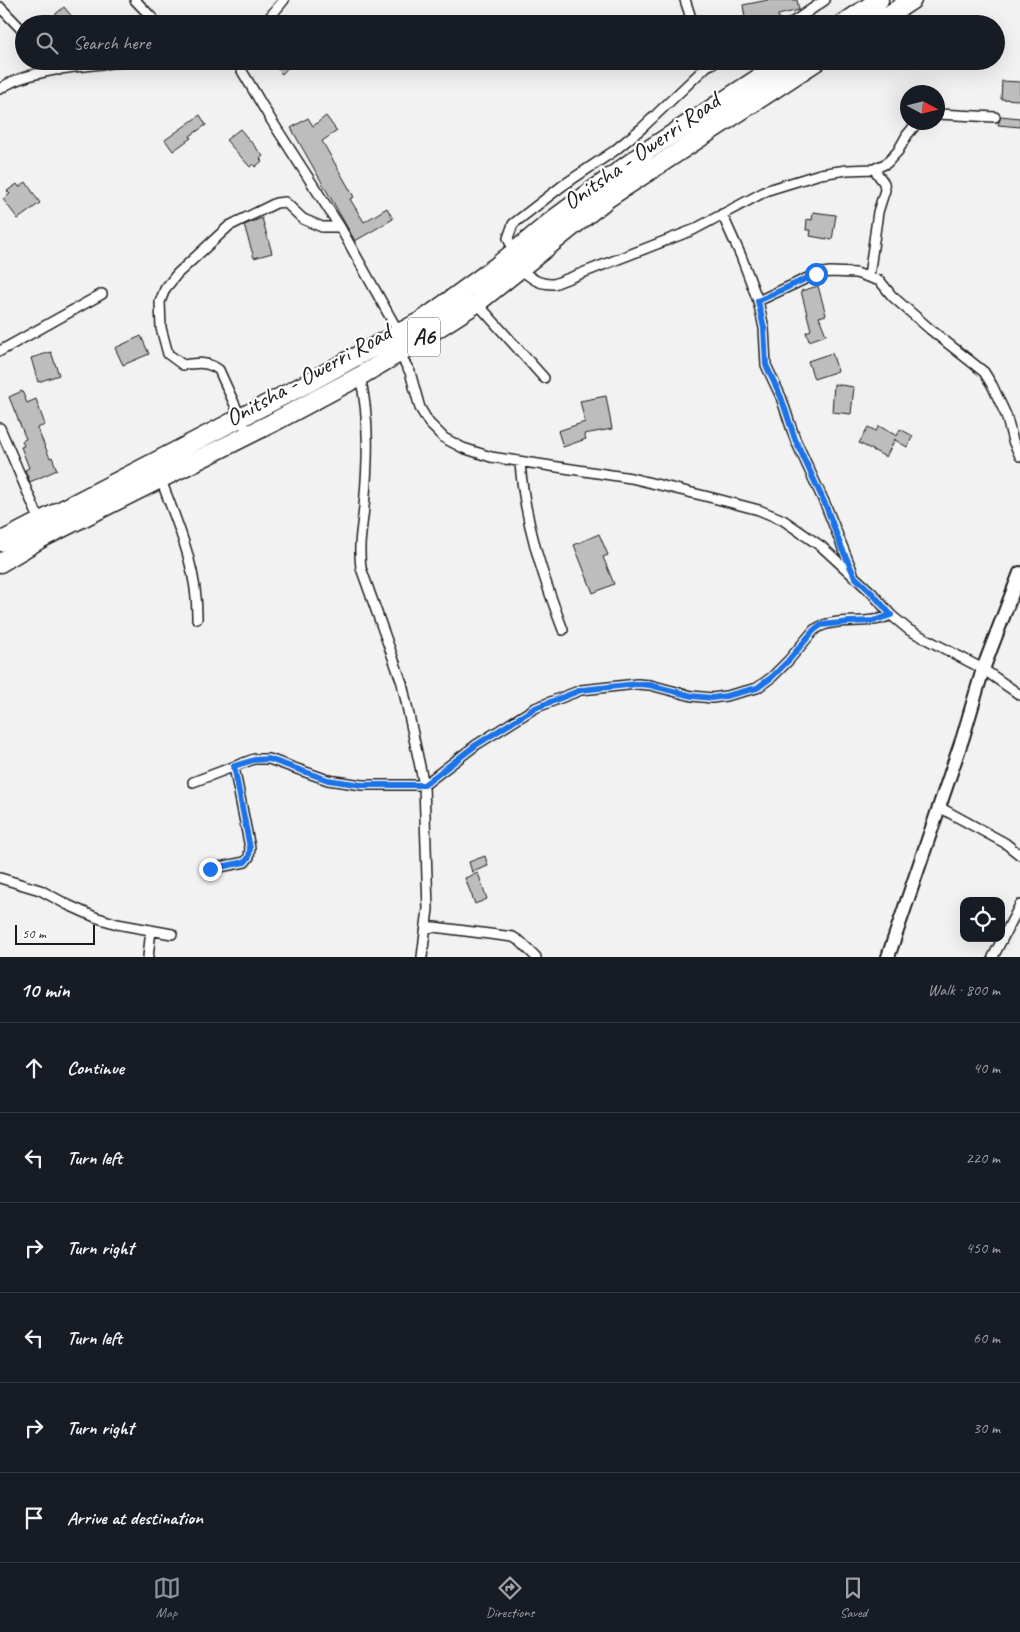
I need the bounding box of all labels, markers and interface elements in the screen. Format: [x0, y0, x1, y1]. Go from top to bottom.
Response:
search box [15, 15, 1005, 70]
icon: search [33, 29, 61, 57]
text: Search here [73, 31, 150, 55]
street label: Onitsha - Owerri Road [557, 84, 728, 216]
north arrow [900, 85, 945, 130]
route start [805, 263, 828, 286]
street label: Onitsha - Owerri Road [220, 315, 399, 433]
road number: A6 [408, 318, 440, 357]
route end [199, 858, 222, 881]
map controls [960, 897, 1005, 942]
button: locate [960, 897, 1005, 942]
scale bar [15, 922, 95, 945]
text: 50 m [22, 925, 46, 942]
text: 10 min [20, 977, 70, 1003]
text: Walk · 800 m [928, 980, 1000, 1000]
icon: ahead [20, 1054, 48, 1082]
text: Continue [67, 1056, 124, 1080]
text: 40 m [973, 1058, 1000, 1078]
icon: left [20, 1144, 48, 1172]
text: Turn left [67, 1146, 122, 1170]
text: 220 m [966, 1148, 1000, 1168]
icon: right [20, 1234, 48, 1262]
text: Turn right [67, 1236, 134, 1260]
text: 450 m [966, 1238, 1000, 1258]
icon: left [20, 1324, 48, 1352]
text: Turn left [67, 1326, 122, 1350]
text: 60 m [973, 1328, 1000, 1348]
icon: right [20, 1414, 48, 1442]
text: Turn right [67, 1416, 134, 1440]
text: 30 m [973, 1418, 1000, 1438]
icon: arrive [20, 1504, 48, 1532]
text: Arrive at destination [67, 1506, 203, 1530]
tab: Map [153, 1574, 181, 1621]
tab: Directions [486, 1574, 534, 1621]
tab: Saved [839, 1574, 867, 1621]

